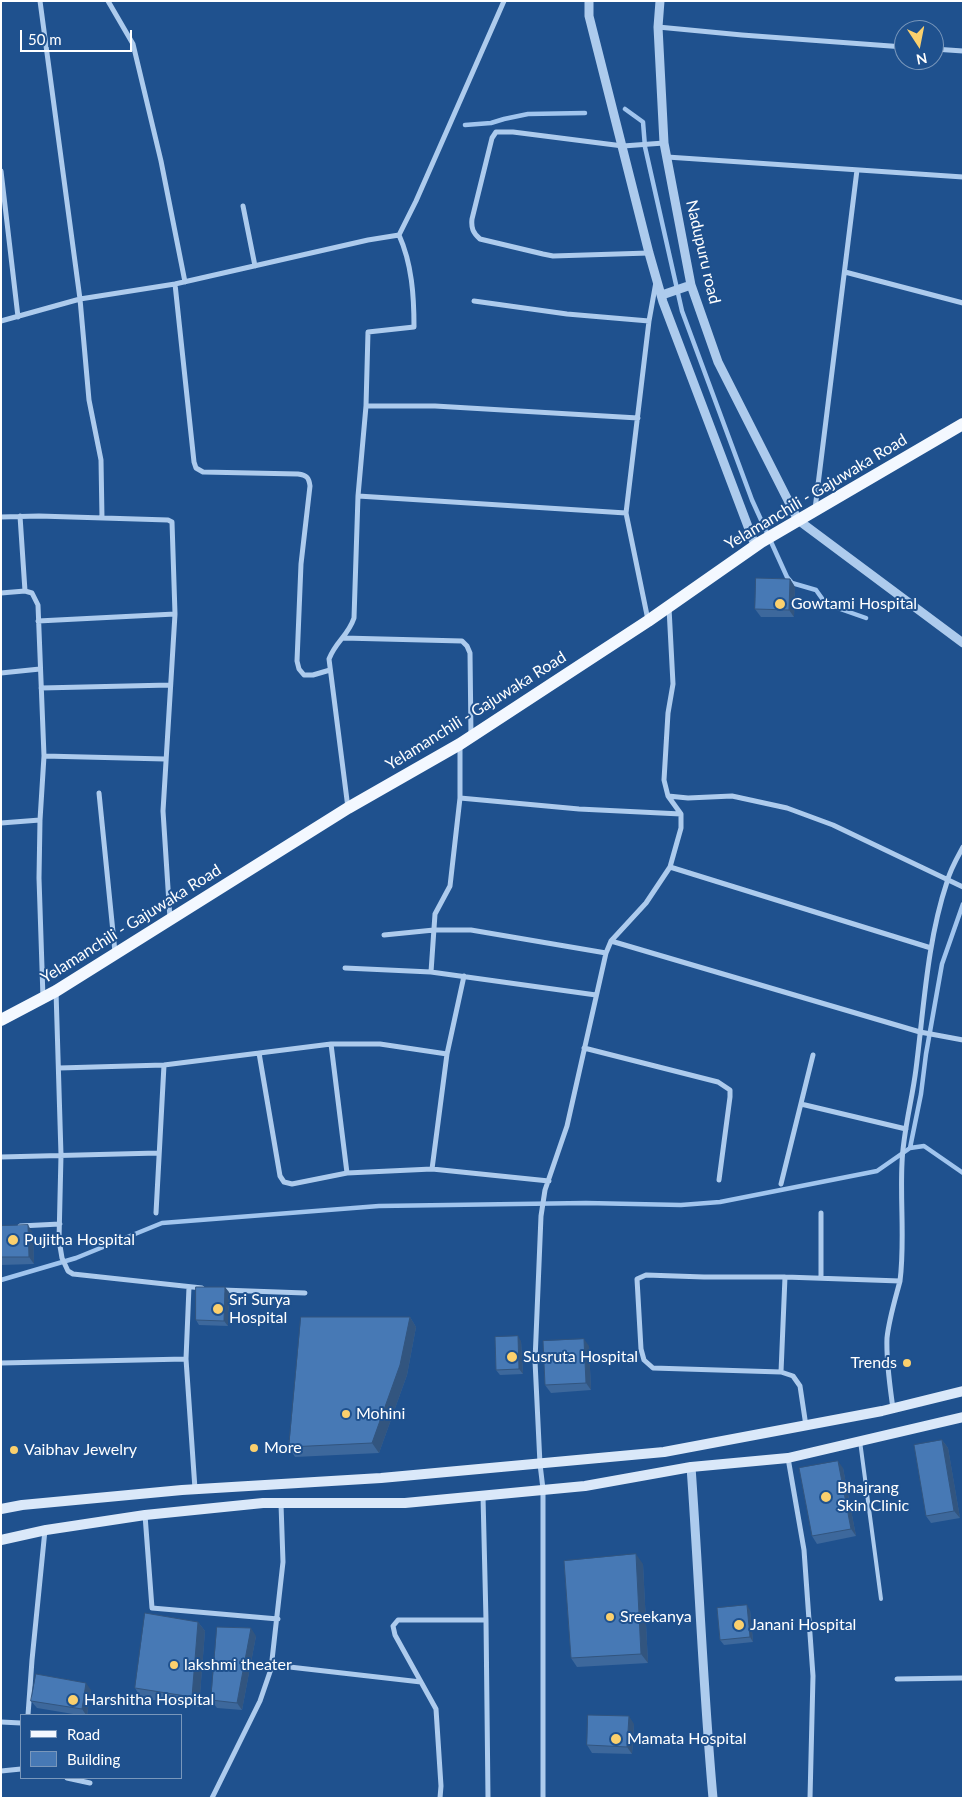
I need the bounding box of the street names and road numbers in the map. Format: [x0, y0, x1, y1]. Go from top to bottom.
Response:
street label: Nadupuru road [682, 198, 724, 306]
street label: Yelamanchili - Gajuwaka Road [721, 430, 911, 554]
street label: Yelamanchili - Gajuwaka Road [382, 647, 570, 775]
street label: Yelamanchili - Gajuwaka Road [37, 860, 225, 988]

